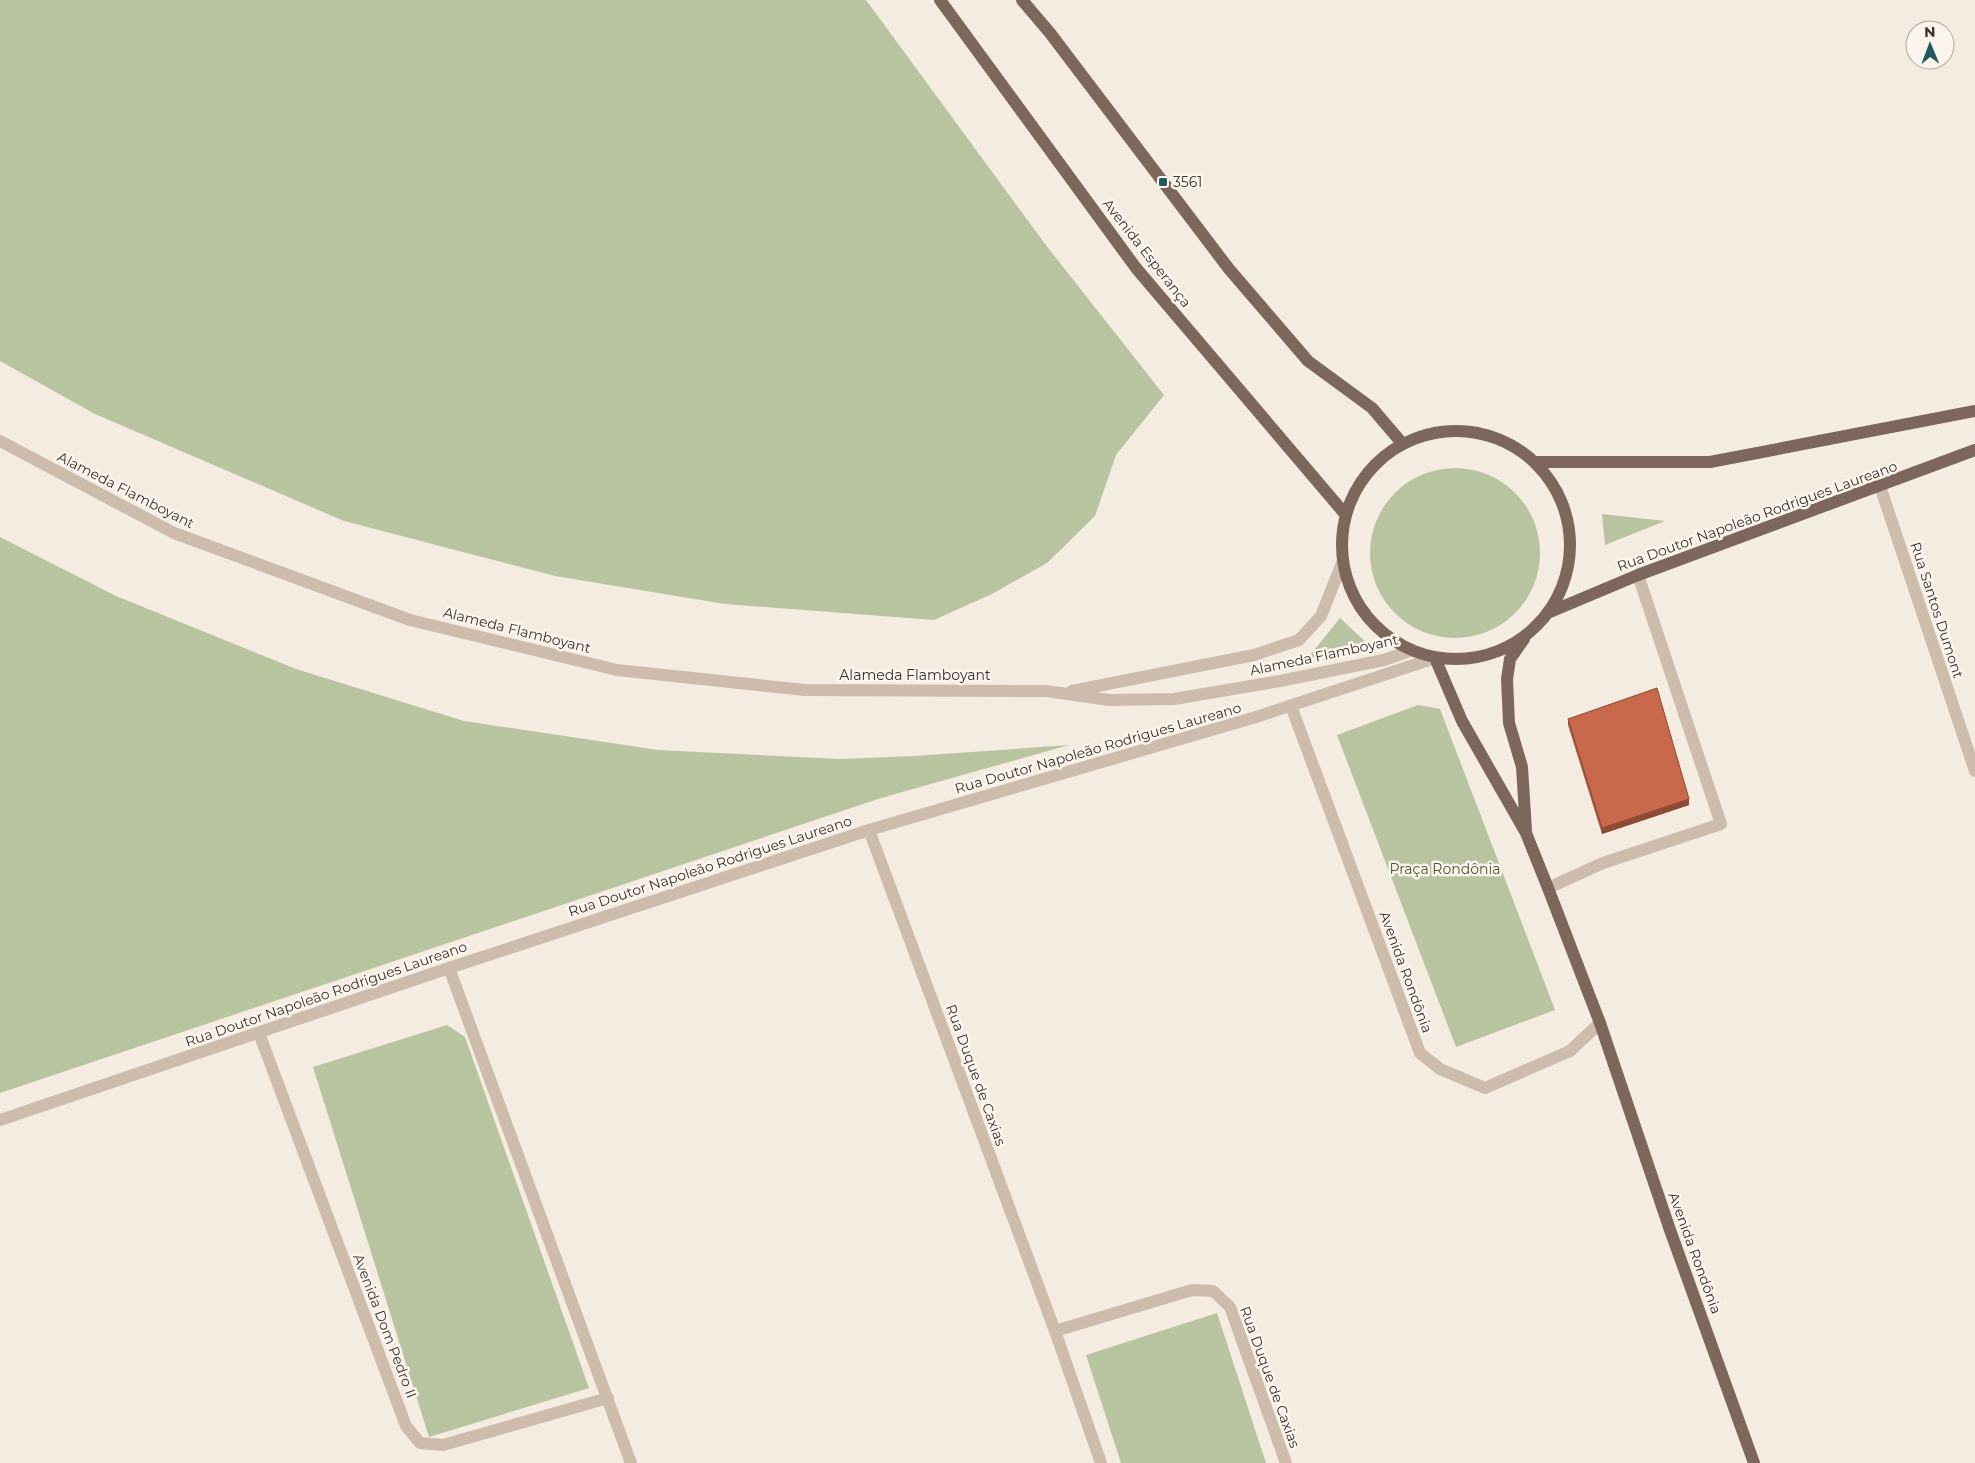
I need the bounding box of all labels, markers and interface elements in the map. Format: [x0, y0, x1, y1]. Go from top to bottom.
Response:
north arrow [1905, 20, 1955, 70]
text: N [1924, 23, 1936, 41]
place label: 3561 [1173, 173, 1202, 191]
marker: 3561 [1157, 176, 1169, 188]
street label: Avenida Esperança [1099, 195, 1195, 311]
street label: Alameda Flamboyant [54, 448, 198, 533]
street label: Rua Doutor Napoleão Rodrigues Laureano [1614, 457, 1900, 575]
street label: Rua Santos Dumont [1906, 540, 1968, 681]
street label: Alameda Flamboyant [441, 603, 593, 657]
street label: Alameda Flamboyant [1248, 630, 1400, 680]
street label: Alameda Flamboyant [839, 666, 991, 684]
street label: Rua Doutor Napoleão Rodrigues Laureano [953, 698, 1243, 798]
street label: Rua Doutor Napoleão Rodrigues Laureano [566, 811, 854, 920]
park label: Praça Rondônia [1390, 860, 1500, 878]
street label: Avenida Rondônia [1376, 909, 1436, 1035]
street label: Rua Doutor Napoleão Rodrigues Laureano [183, 937, 470, 1051]
street label: Rua Duque de Caxias [942, 1002, 1010, 1148]
street label: Avenida Rondônia [1665, 1190, 1725, 1316]
street label: Avenida Dom Pedro II [349, 1251, 421, 1401]
street label: Rua Duque de Caxias [1236, 1304, 1304, 1450]

